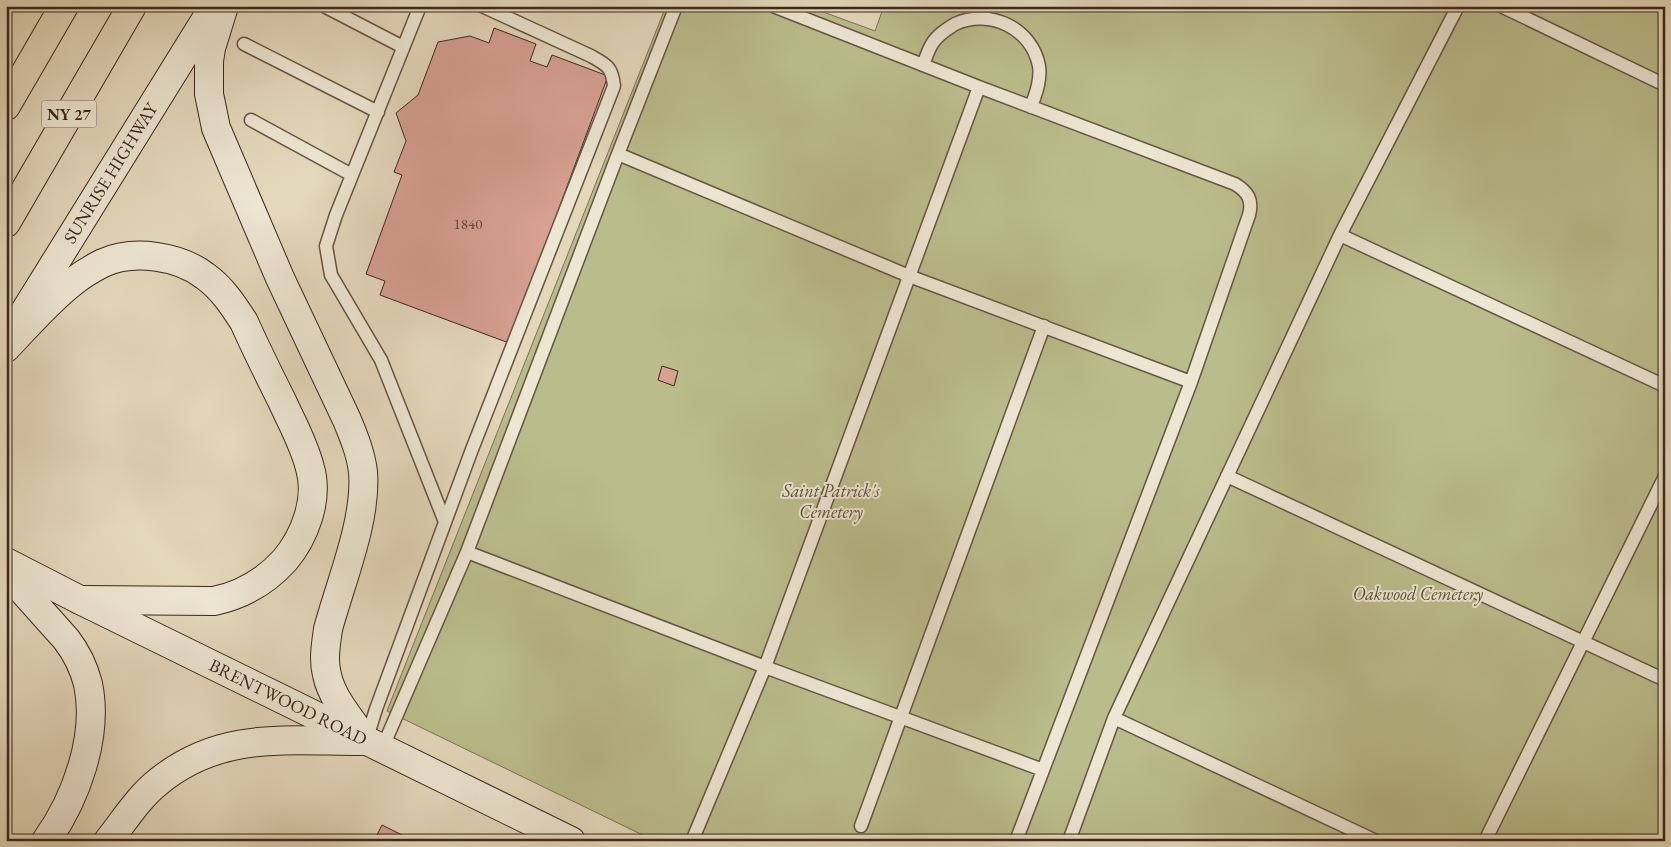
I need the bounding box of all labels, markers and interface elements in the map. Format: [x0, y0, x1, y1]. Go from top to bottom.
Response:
street label: SUNRISE HIGHWAY [58, 97, 163, 248]
road number: NY 27 [42, 100, 96, 128]
house number: 1840 [454, 214, 482, 233]
park label: Saint Patrick's Cemetery [781, 479, 881, 524]
park label: Oakwood Cemetery [1353, 582, 1484, 606]
street label: BRENTWOOD ROAD [205, 653, 371, 750]

